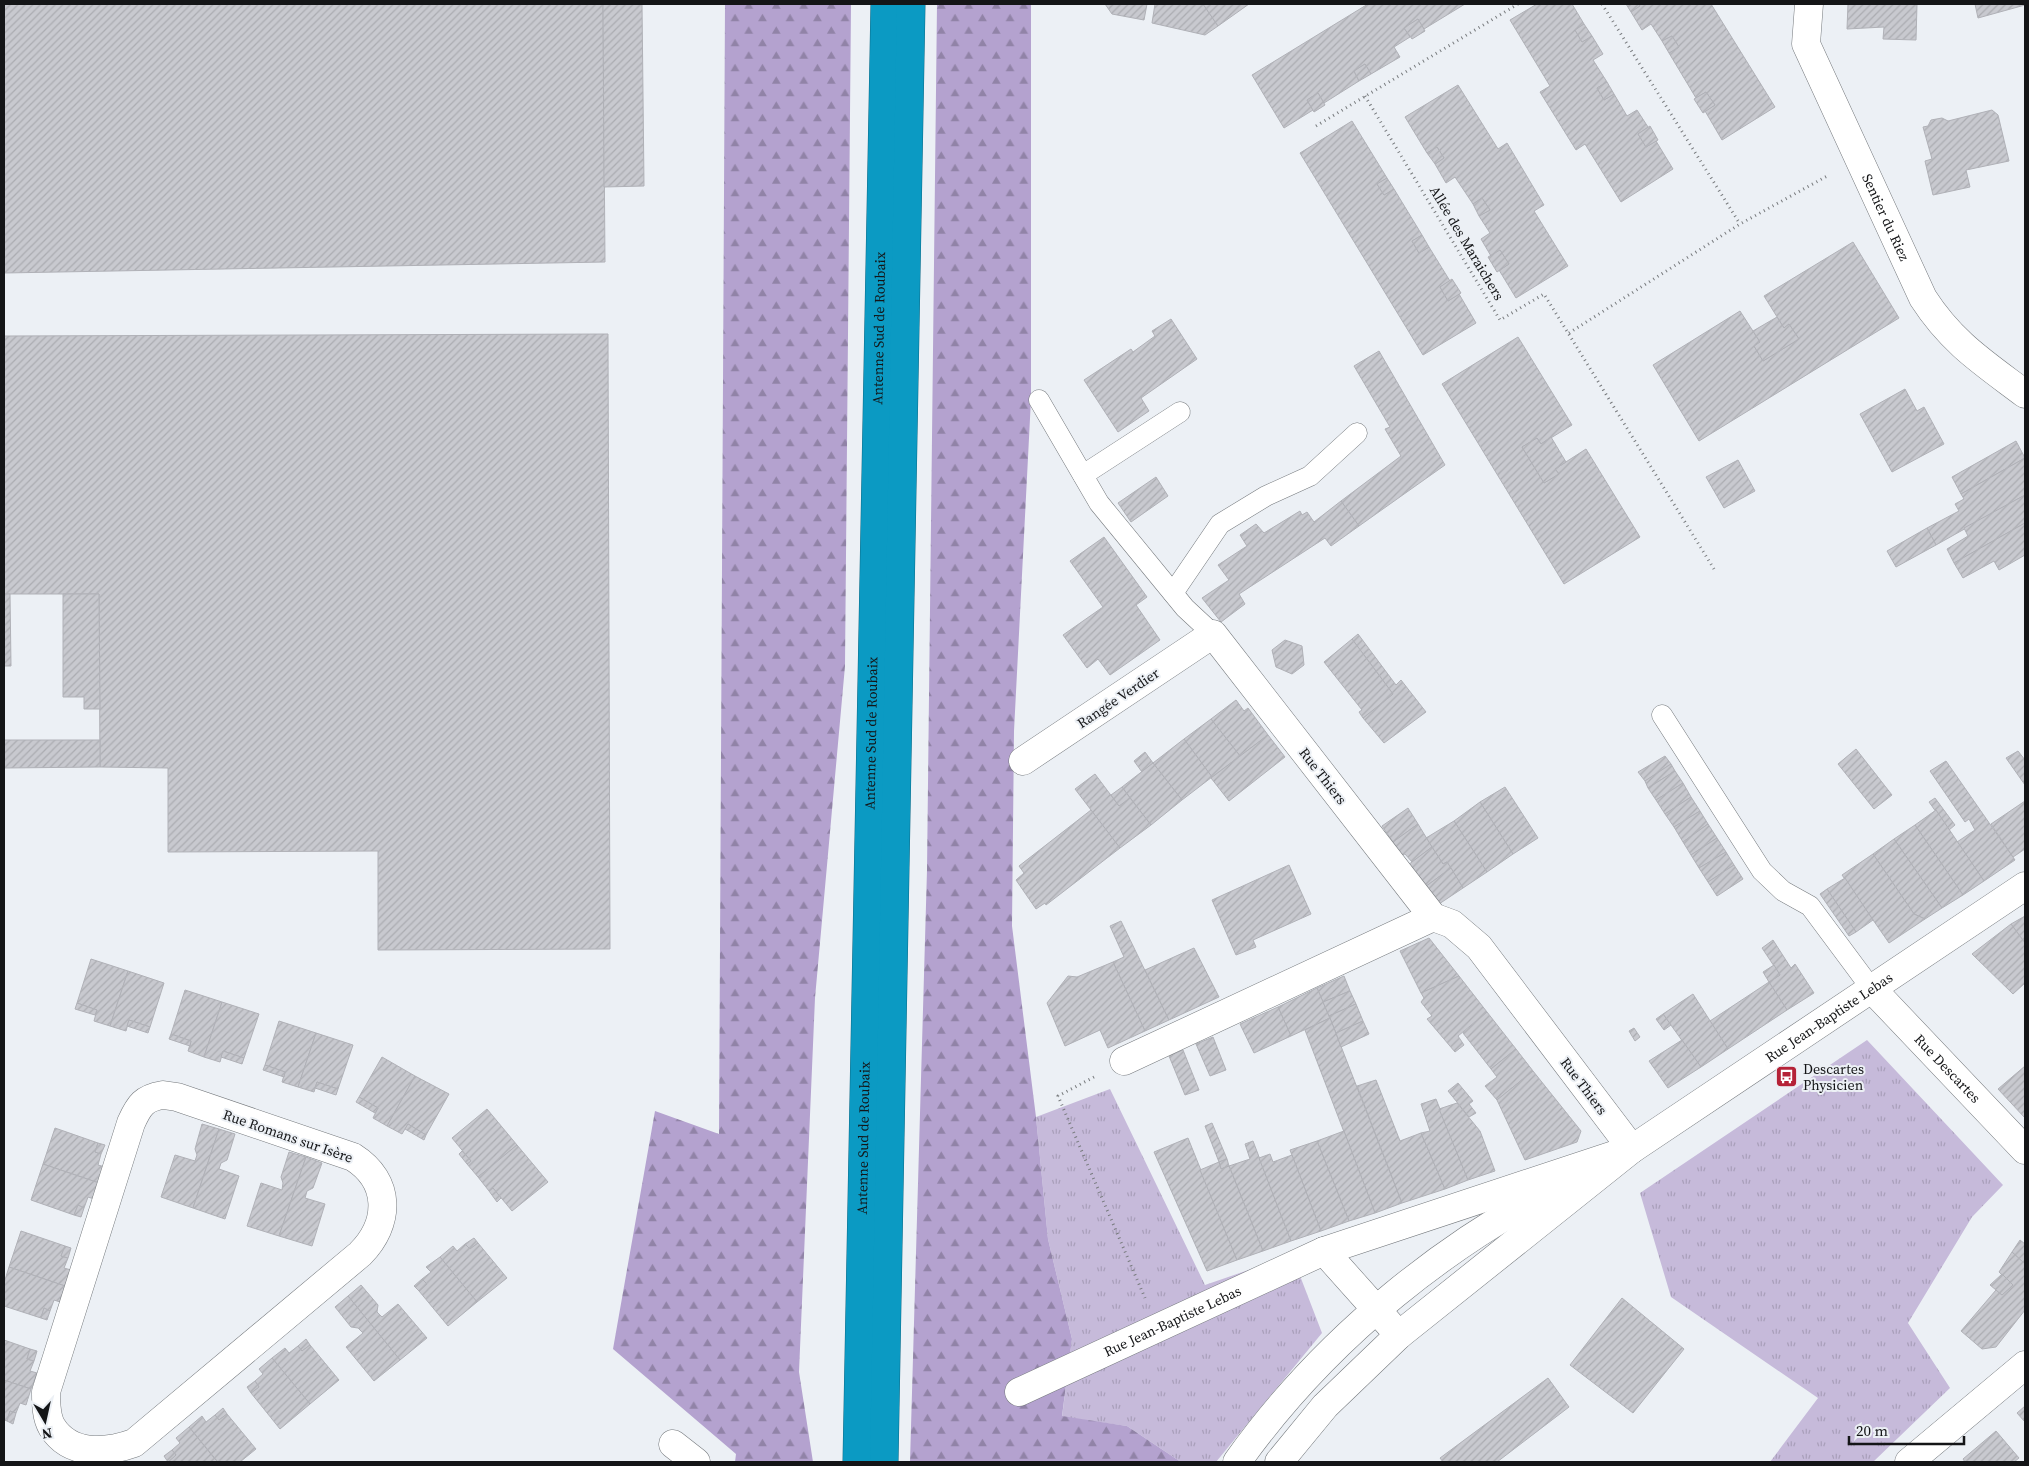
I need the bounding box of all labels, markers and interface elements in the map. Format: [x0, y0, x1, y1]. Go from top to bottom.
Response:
street label: Sentier du Riez [1857, 171, 1915, 265]
street label: Allée des Maraichers [1425, 182, 1509, 304]
street label: Antenne Sud de Roubaix [867, 251, 890, 405]
street label: Antenne Sud de Roubaix [860, 656, 882, 810]
street label: Rangée Verdier [1073, 663, 1163, 733]
street label: Rue Thiers [1294, 743, 1352, 809]
street label: Rue Jean-Baptiste Lebas [1761, 967, 1896, 1067]
street label: Rue Descartes [1910, 1030, 1985, 1107]
street label: Rue Thiers [1556, 1053, 1612, 1119]
place label: Descartes Physicien [1803, 1059, 1864, 1095]
street label: Antenne Sud de Roubaix [852, 1061, 875, 1215]
bus stop icon: Descartes Physicien [1775, 1065, 1799, 1089]
street label: Rue Romans sur Isère [220, 1104, 356, 1168]
street label: Rue Jean-Baptiste Lebas [1100, 1281, 1244, 1362]
north arrow [20, 1396, 70, 1446]
scale bar [1849, 1414, 1964, 1446]
text: 20 m [1856, 1420, 1888, 1441]
text: N [40, 1423, 54, 1445]

